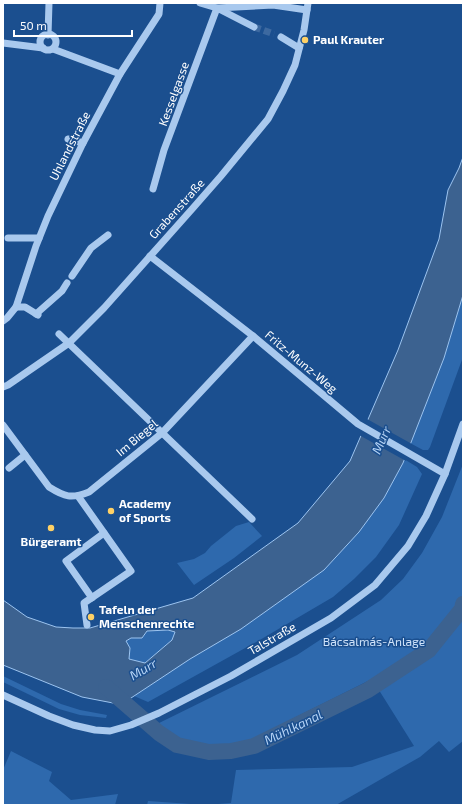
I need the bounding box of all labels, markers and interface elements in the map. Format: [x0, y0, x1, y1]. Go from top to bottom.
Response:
scale bar [14, 12, 132, 38]
text: 50 m [20, 18, 47, 32]
place label: Paul Krauter [313, 32, 384, 46]
marker: Paul Krauter [300, 35, 310, 45]
street label: Kesselgasse [155, 60, 191, 128]
street label: Uhlandstraße [46, 109, 93, 182]
street label: Grabenstraße [146, 175, 207, 241]
street label: Fritz-Munz-Weg [263, 327, 341, 396]
street label: Im Biegel [113, 416, 160, 459]
water label: Murr [368, 423, 395, 457]
place label: Academy of Sports [119, 496, 171, 524]
marker: Academy of Sports [106, 506, 116, 516]
marker: Bürgeramt [46, 523, 56, 533]
place label: Bürgeramt [21, 534, 82, 548]
place label: Tafeln der Menschenrechte [99, 602, 195, 630]
marker: Tafeln der Menschenrechte [86, 612, 96, 622]
street label: Talstraße [245, 619, 298, 657]
park label: Bácsalmás-Anlage [323, 634, 425, 648]
water label: Murr [126, 654, 160, 683]
water label: Mühlkanal [261, 706, 325, 748]

